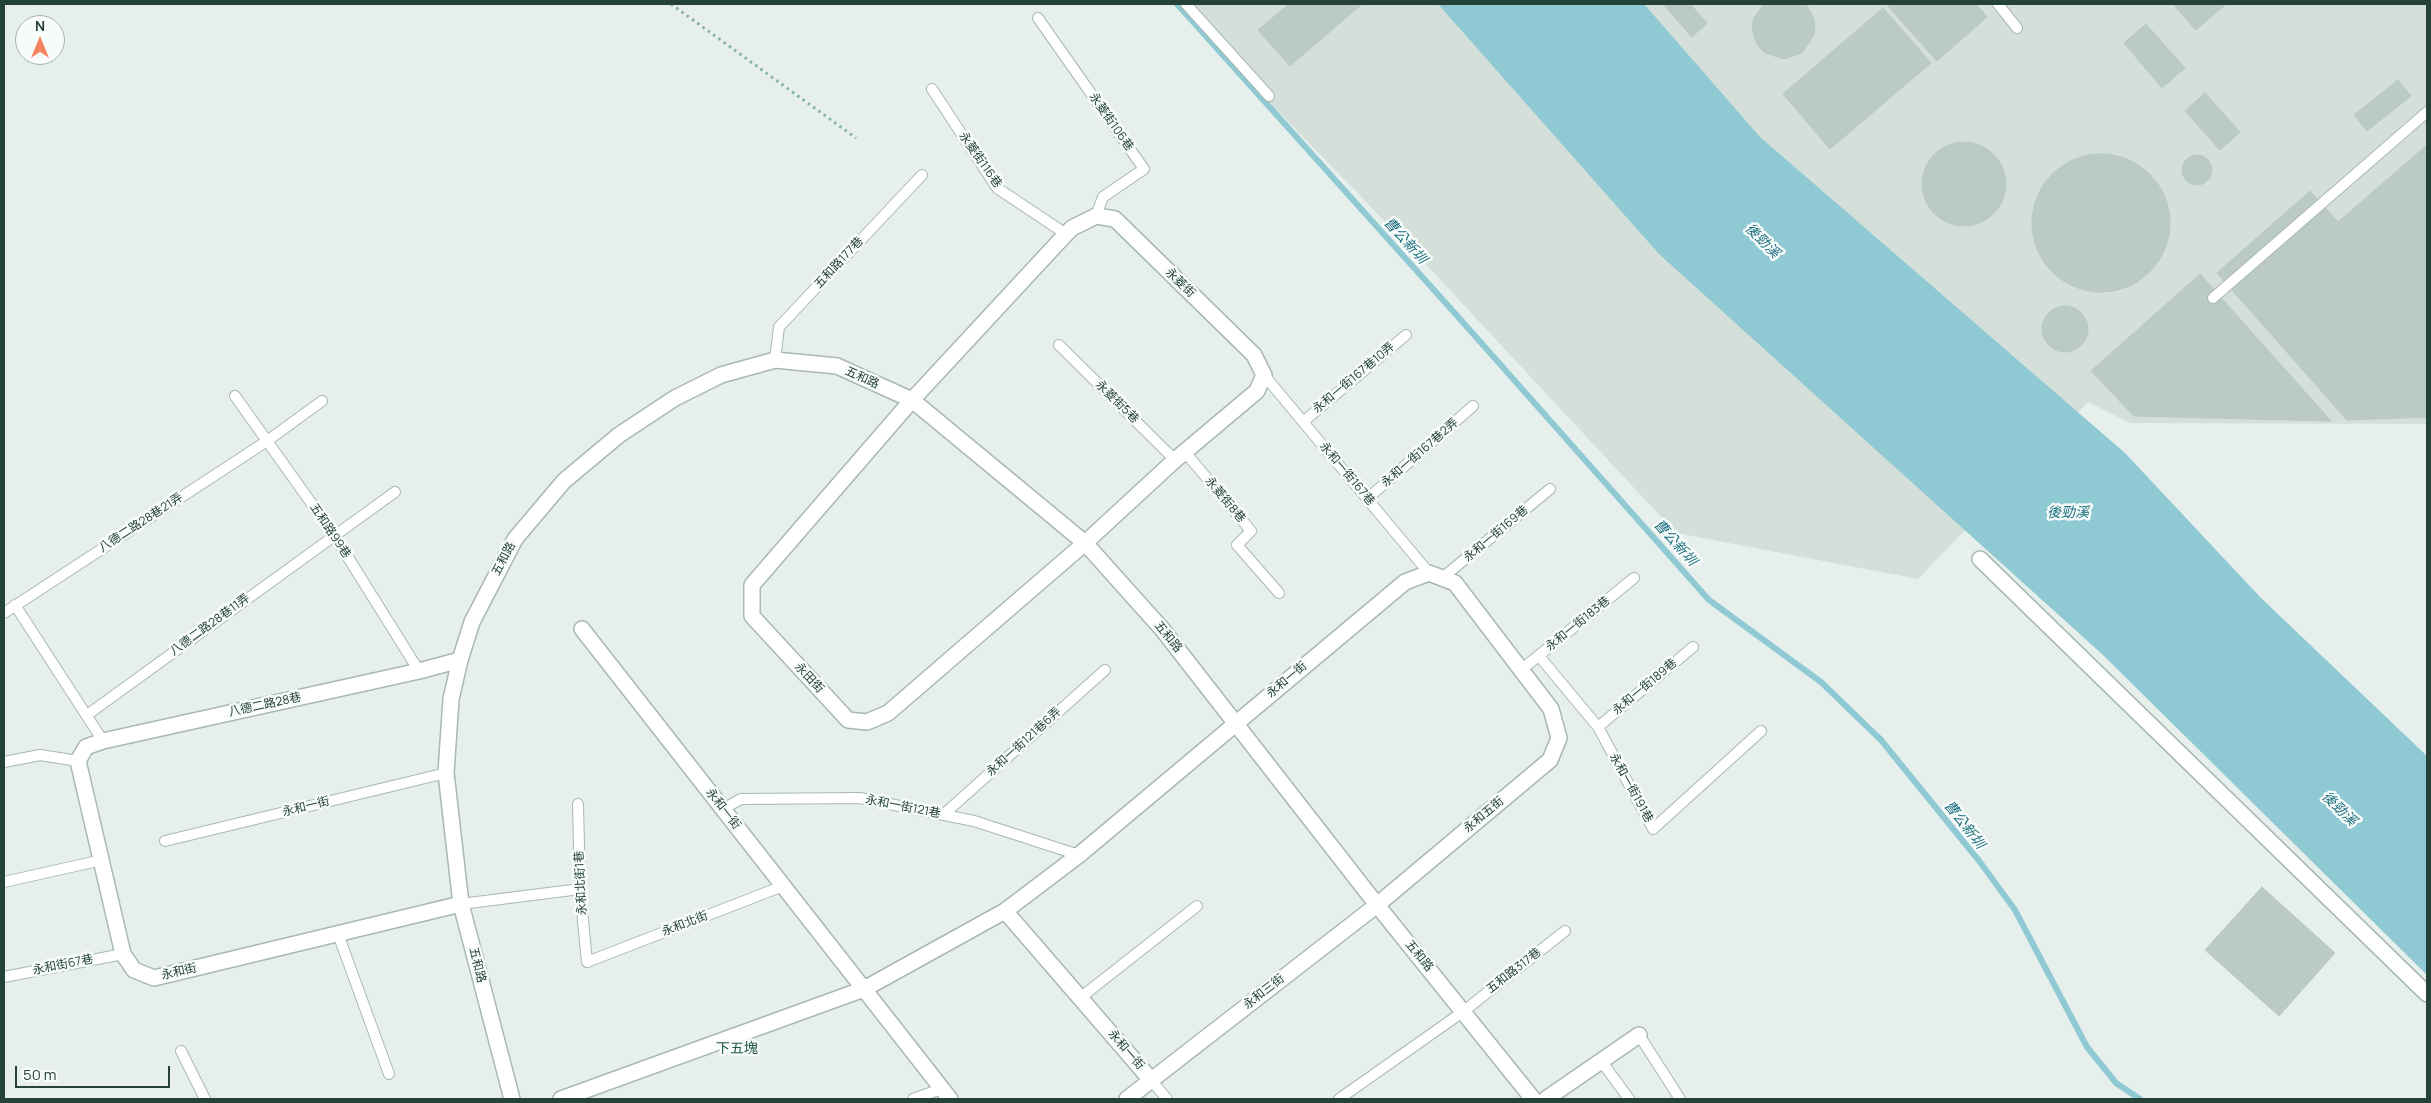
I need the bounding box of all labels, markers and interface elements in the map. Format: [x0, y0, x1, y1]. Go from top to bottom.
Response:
north arrow [15, 15, 65, 65]
text: N [35, 16, 45, 35]
street label: 永菱街106巷 [1086, 90, 1136, 154]
street label: 永菱街116巷 [956, 129, 1004, 191]
water label: 曹公新圳 [1380, 215, 1430, 267]
water label: 後勁溪 [1741, 220, 1783, 262]
street label: 五和路177巷 [812, 234, 866, 292]
street label: 永菱街 [1162, 265, 1198, 301]
street label: 永和一街167巷10弄 [1310, 340, 1398, 416]
street label: 五和路 [843, 364, 881, 392]
street label: 永菱街5巷 [1092, 378, 1142, 426]
street label: 永和一街167巷2弄 [1379, 416, 1461, 490]
street label: 永和一街167巷 [1316, 439, 1378, 509]
street label: 永菱街8巷 [1202, 474, 1248, 526]
street label: 八德二路28巷21弄 [96, 490, 186, 556]
street label: 五和路99巷 [306, 501, 354, 561]
street label: 永和一街169巷 [1461, 503, 1531, 565]
water label: 後勁溪 [2047, 505, 2089, 521]
water label: 曹公新圳 [1650, 517, 1700, 569]
street label: 五和路 [489, 540, 519, 578]
street label: 八德二路28巷11弄 [167, 591, 253, 659]
street label: 永和一街183巷 [1543, 594, 1613, 654]
street label: 五和路 [1151, 618, 1185, 656]
street label: 永和一街189巷 [1610, 656, 1680, 718]
street label: 永和一街 [1264, 659, 1310, 701]
street label: 永田街 [791, 660, 827, 696]
street label: 八德二路28巷 [227, 690, 303, 720]
street label: 永和一街121巷6弄 [984, 705, 1064, 779]
street label: 永和一街191巷 [1606, 751, 1656, 825]
street label: 永和一街 [703, 786, 743, 832]
water label: 後勁溪 [2318, 788, 2360, 830]
street label: 永和一街121巷 [864, 793, 942, 821]
street label: 永和一街 [281, 794, 331, 820]
street label: 永和五街 [1461, 794, 1507, 836]
water label: 曹公新圳 [1940, 798, 1988, 852]
street label: 永和北街1巷 [572, 850, 590, 916]
street label: 永和北街 [660, 909, 710, 939]
street label: 五和路 [1402, 937, 1436, 975]
street label: 五和路317巷 [1484, 945, 1544, 997]
street label: 五和路 [466, 946, 488, 984]
street label: 永和街67巷 [31, 952, 95, 978]
street label: 永和街 [160, 961, 198, 983]
street label: 永和三街 [1241, 972, 1287, 1012]
street label: 永和一街 [1105, 1027, 1147, 1073]
district label: 下五塊 [716, 1041, 758, 1057]
scale bar [18, 1056, 172, 1088]
text: 50 m [23, 1064, 57, 1085]

